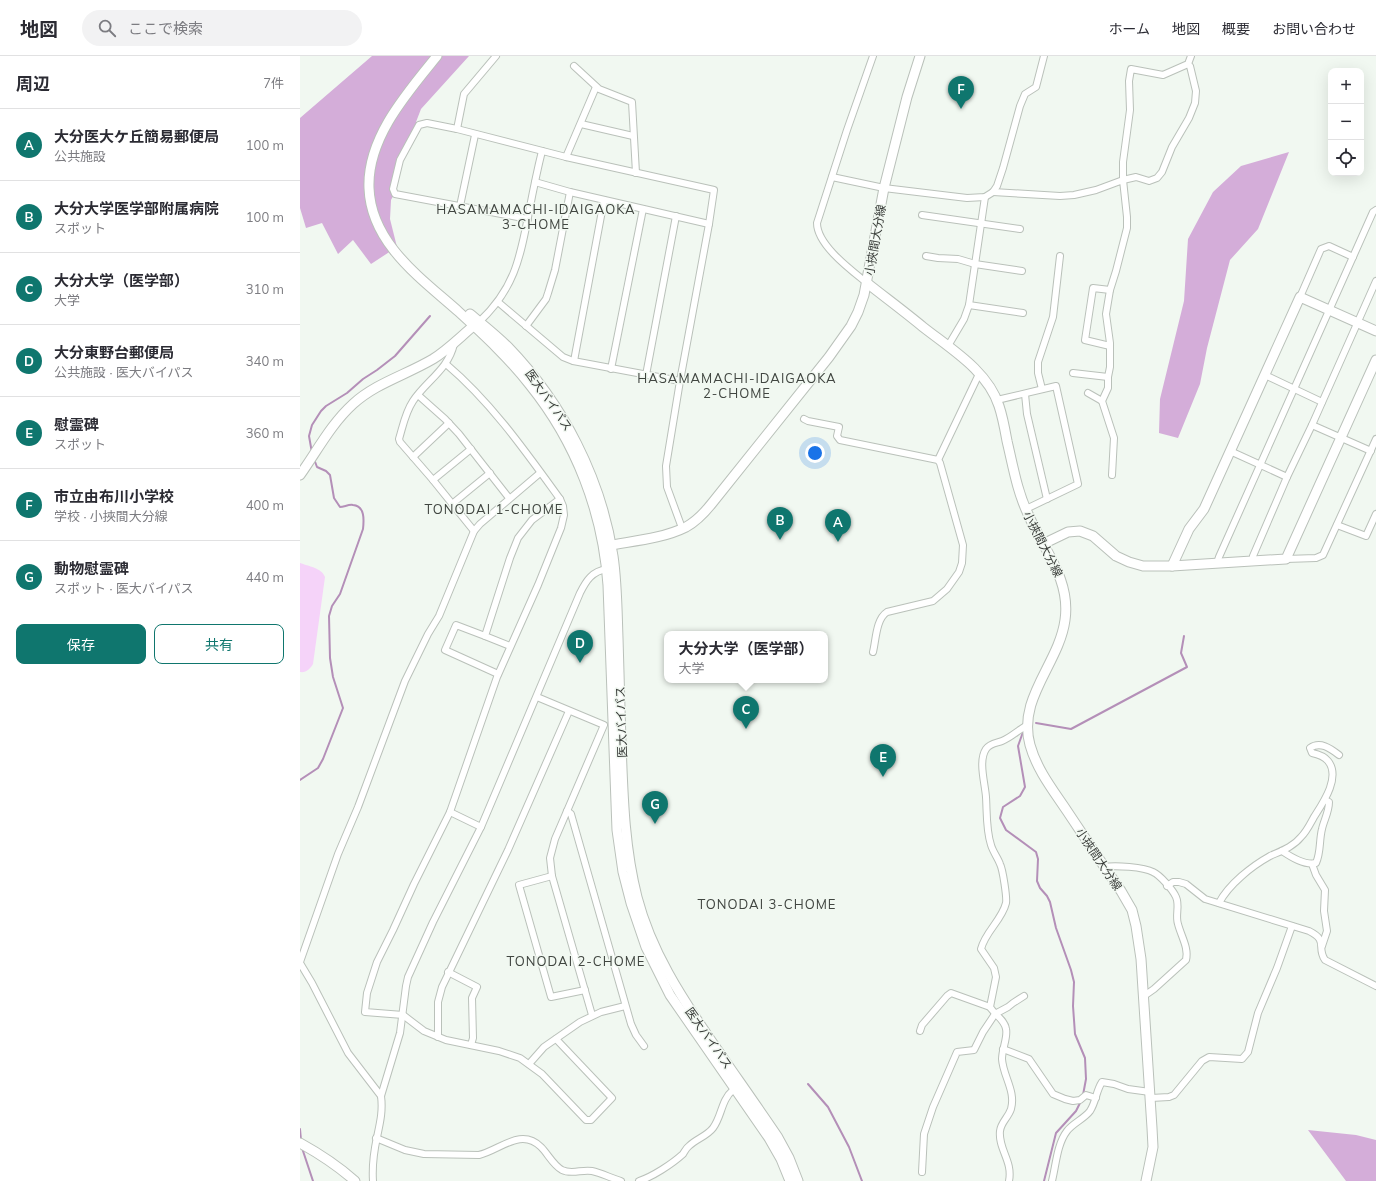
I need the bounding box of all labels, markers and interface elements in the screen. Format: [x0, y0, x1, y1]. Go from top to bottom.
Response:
search box [82, 10, 362, 46]
text: 地図 [20, 17, 58, 41]
icon: search [96, 17, 118, 39]
text: ここで検索 [128, 19, 203, 38]
text: ホーム [1108, 20, 1150, 38]
text: 地図 [1172, 20, 1200, 38]
text: 概要 [1222, 20, 1250, 38]
text: お問い合わせ [1272, 20, 1356, 38]
map controls [1328, 68, 1364, 176]
button: + [1328, 68, 1364, 104]
text: 周辺 [16, 73, 50, 94]
text: 7件 [263, 75, 284, 91]
pin: F [948, 76, 974, 109]
button: − [1328, 104, 1364, 140]
text: 大分医大ケ丘簡易郵便局 [54, 127, 219, 146]
text: A [24, 137, 34, 153]
text: 100 m [246, 137, 284, 153]
button: locate [1328, 140, 1364, 176]
text: 公共施設 [54, 148, 106, 164]
text: 大分大学医学部附属病院 [54, 199, 219, 218]
district label: HASAMAMACHI-IDAIGAOKA 3-CHOME [436, 201, 636, 232]
street label: 小挾間大分線 [861, 203, 889, 277]
text: B [25, 209, 33, 225]
text: 100 m [246, 209, 284, 225]
text: スポット [54, 220, 106, 236]
text: 大分大学（医学部） [54, 271, 189, 290]
text: C [25, 281, 33, 297]
text: 310 m [246, 281, 284, 297]
text: 大学 [54, 292, 80, 308]
text: 大分東野台郵便局 [54, 343, 174, 362]
text: D [24, 353, 34, 369]
text: 340 m [246, 353, 284, 369]
text: 公共施設 · 医大バイパス [54, 364, 194, 380]
street label: 医大バイパス [522, 366, 576, 434]
district label: HASAMAMACHI-IDAIGAOKA 2-CHOME [637, 370, 837, 401]
text: 慰霊碑 [54, 415, 99, 434]
text: E [25, 425, 33, 441]
text: 360 m [246, 425, 284, 441]
text: スポット [54, 436, 106, 452]
your location [805, 443, 825, 463]
text: 市立由布川小学校 [54, 487, 174, 506]
text: F [25, 497, 33, 513]
text: 400 m [246, 497, 284, 513]
district label: TONODAI 1-CHOME [425, 501, 563, 517]
pin: B [767, 507, 793, 540]
text: 学校 · 小挾間大分線 [54, 508, 168, 524]
pin: A [825, 509, 851, 542]
street label: 小挾間大分線 [1020, 509, 1066, 579]
text: 動物慰霊碑 [54, 559, 129, 578]
text: G [24, 569, 34, 585]
text: 440 m [246, 569, 284, 585]
text: スポット · 医大バイパス [54, 580, 194, 596]
button: 保存 [16, 624, 146, 664]
button: 共有 [154, 624, 284, 664]
pin: D [567, 630, 593, 663]
popup [664, 631, 828, 683]
text: 大分大学（医学部） [678, 639, 814, 658]
text: 大学 [678, 660, 705, 676]
street label: 医大バイパス [612, 686, 630, 758]
pin: C [733, 696, 759, 729]
pin: E [870, 744, 896, 777]
pin: G [642, 791, 668, 824]
street label: 小挾間大分線 [1073, 825, 1125, 893]
district label: TONODAI 3-CHOME [698, 896, 836, 912]
district label: TONODAI 2-CHOME [507, 953, 645, 969]
street label: 医大バイパス [682, 1004, 736, 1072]

